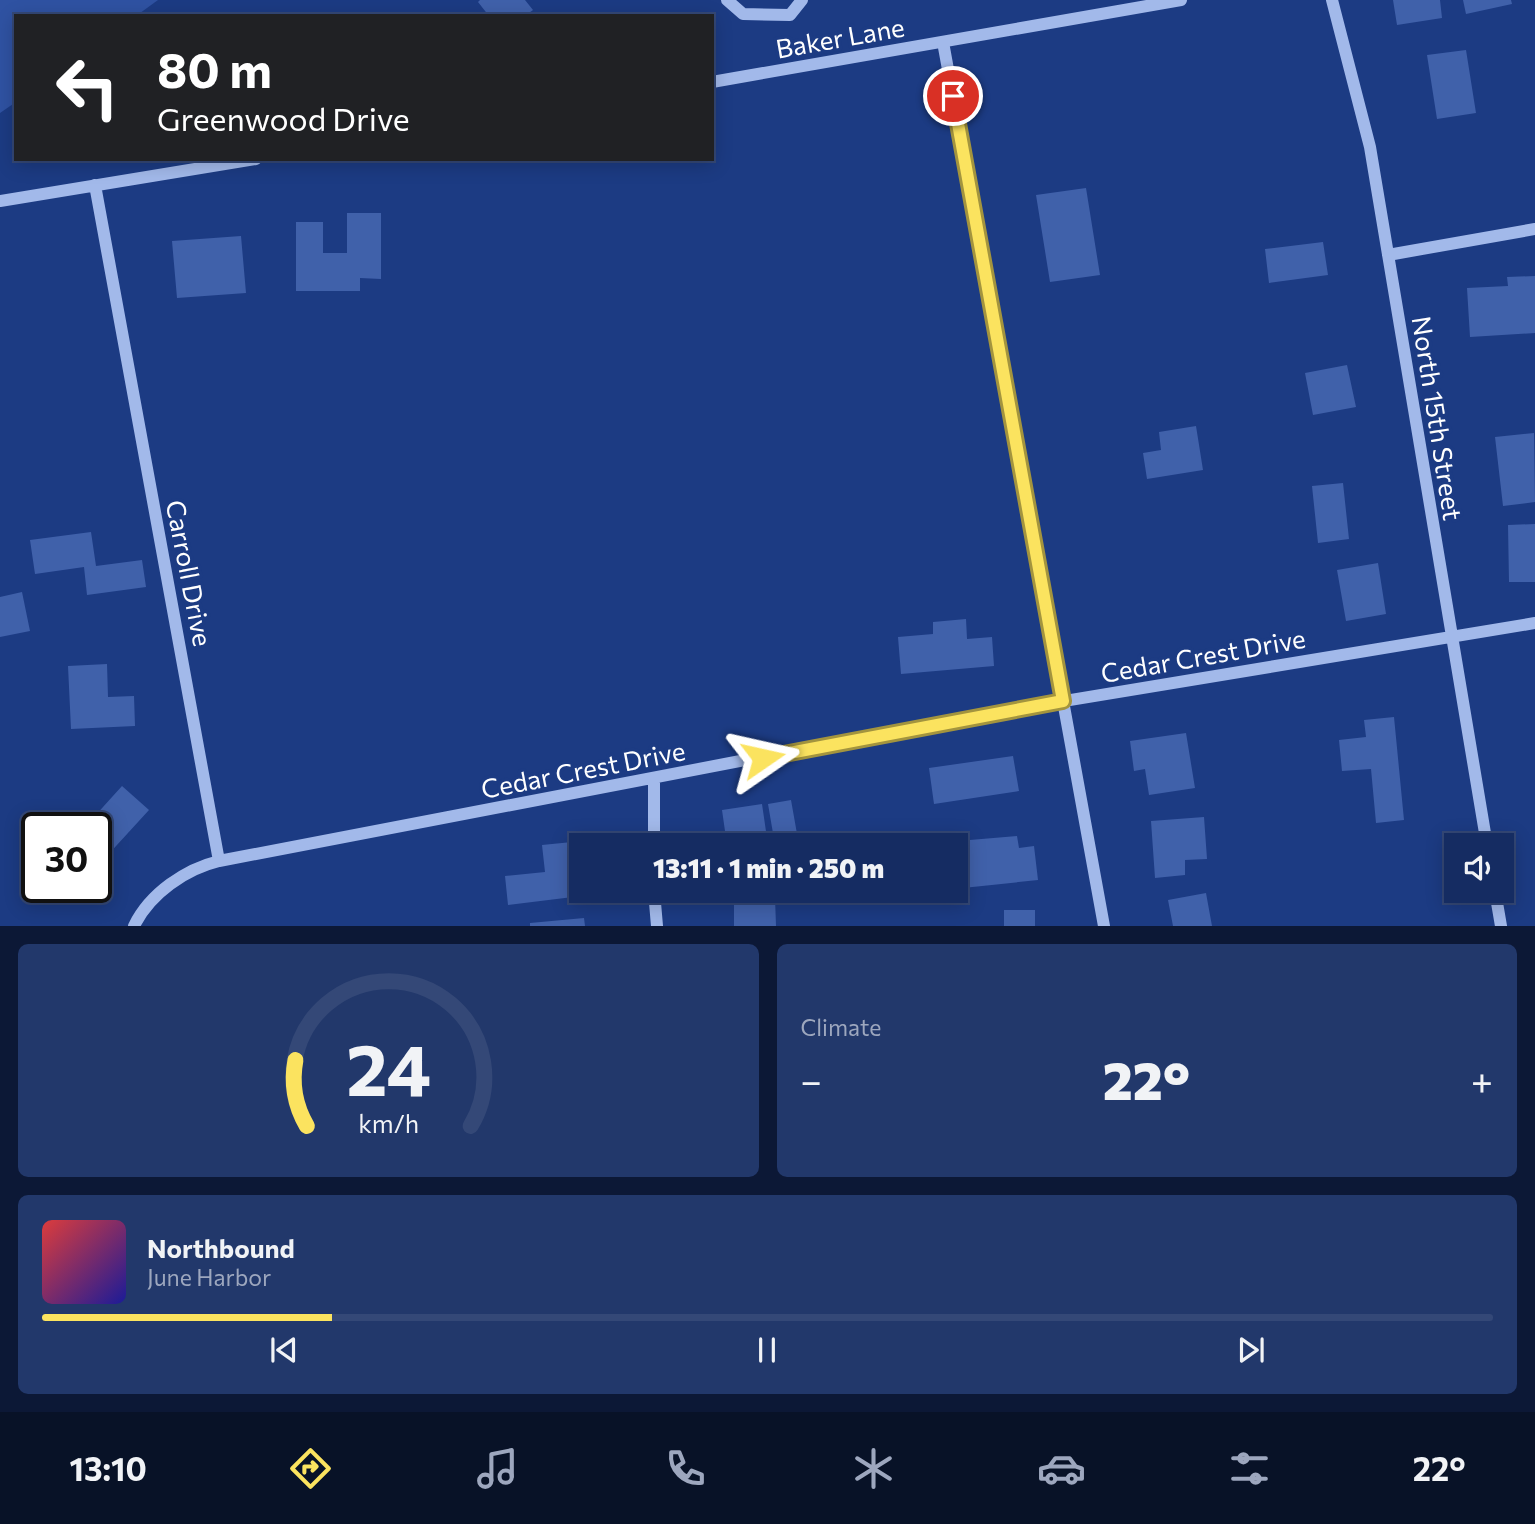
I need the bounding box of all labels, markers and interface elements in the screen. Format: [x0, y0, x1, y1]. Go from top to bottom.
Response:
street label: Baker Lane [773, 10, 907, 64]
text: 80 m [157, 38, 272, 98]
icon: left [42, 42, 133, 133]
pin [923, 66, 983, 126]
icon: arrive [934, 77, 972, 115]
text: Greenwood Drive [157, 98, 410, 138]
street label: North 15th Street [1407, 314, 1469, 522]
street label: Carroll Drive [161, 497, 219, 649]
street label: Cedar Crest Drive [1098, 622, 1308, 688]
position arrow [726, 721, 800, 795]
street label: Cedar Crest Drive [478, 734, 688, 804]
speed limit sign: 30 [21, 812, 112, 903]
map controls [1444, 833, 1514, 903]
button: sound [1444, 833, 1514, 903]
text: 13:11 · 1 min · 250 m [653, 852, 884, 883]
text: Climate [801, 1013, 882, 1041]
text: 24 [346, 1023, 431, 1112]
text: 22° [1103, 1047, 1190, 1111]
text: − [801, 1056, 822, 1103]
text: + [1471, 1056, 1493, 1103]
text: km/h [358, 1108, 419, 1138]
text: Northbound [147, 1232, 295, 1263]
text: June Harbor [147, 1263, 271, 1291]
icon: previous [265, 1331, 303, 1369]
icon: pause [748, 1331, 786, 1369]
icon: next [1232, 1331, 1270, 1369]
icon: directions [286, 1444, 335, 1493]
icon: music [473, 1444, 522, 1493]
icon: phone [661, 1444, 710, 1493]
icon: climate [849, 1444, 898, 1493]
icon: car [1037, 1444, 1086, 1493]
icon: filters [1225, 1444, 1274, 1493]
text: 13:10 [69, 1448, 147, 1488]
text: 22° [1413, 1448, 1466, 1488]

